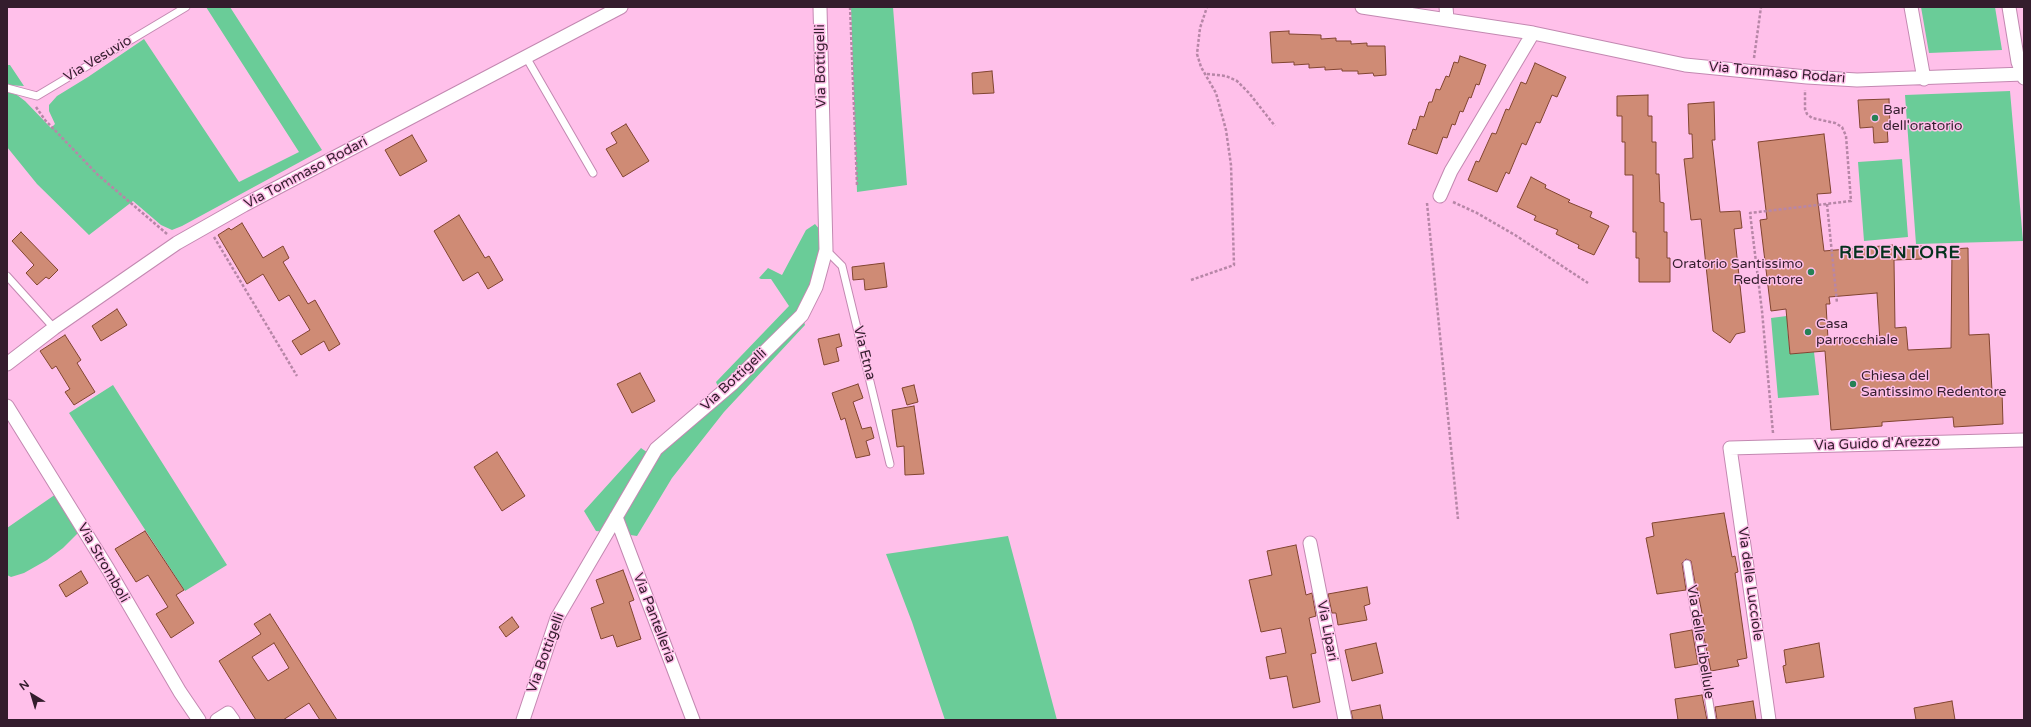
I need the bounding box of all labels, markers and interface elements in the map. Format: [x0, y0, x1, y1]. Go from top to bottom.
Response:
street label: Via Bottigelli [812, 24, 830, 108]
street label: Via Vesuvio [61, 32, 135, 86]
street label: Via Tommaso Rodari [1708, 59, 1846, 87]
place label: Bar dell'oratorio [1883, 102, 1963, 134]
marker: Bar dell'oratorio [1870, 113, 1880, 123]
street label: Via Tommaso Rodari [241, 133, 371, 213]
district label: REDENTORE [1839, 242, 1961, 264]
place label: Oratorio Santissimo Redentore [1672, 256, 1803, 288]
marker: Oratorio Santissimo Redentore [1806, 267, 1816, 277]
place label: Casa parrocchiale [1816, 316, 1898, 348]
street label: Via Etna [849, 324, 879, 382]
marker: Casa parrocchiale [1803, 327, 1813, 337]
street label: Via Bottigelli [698, 345, 770, 415]
place label: Chiesa del Santissimo Redentore [1861, 368, 2006, 400]
marker: Chiesa del Santissimo Redentore [1848, 379, 1858, 389]
street label: Via Guido d'Arezzo [1814, 433, 1940, 455]
street label: Via Stromboli [73, 520, 133, 606]
street label: Via delle Lucciole [1734, 526, 1766, 642]
street label: Via Pantelleria [629, 571, 679, 665]
street label: Via delle Libellule [1683, 584, 1717, 700]
street label: Via Lipari [1313, 599, 1341, 663]
street label: Via Bottigelli [524, 611, 568, 695]
north arrow [12, 675, 52, 715]
text: N [17, 677, 32, 693]

